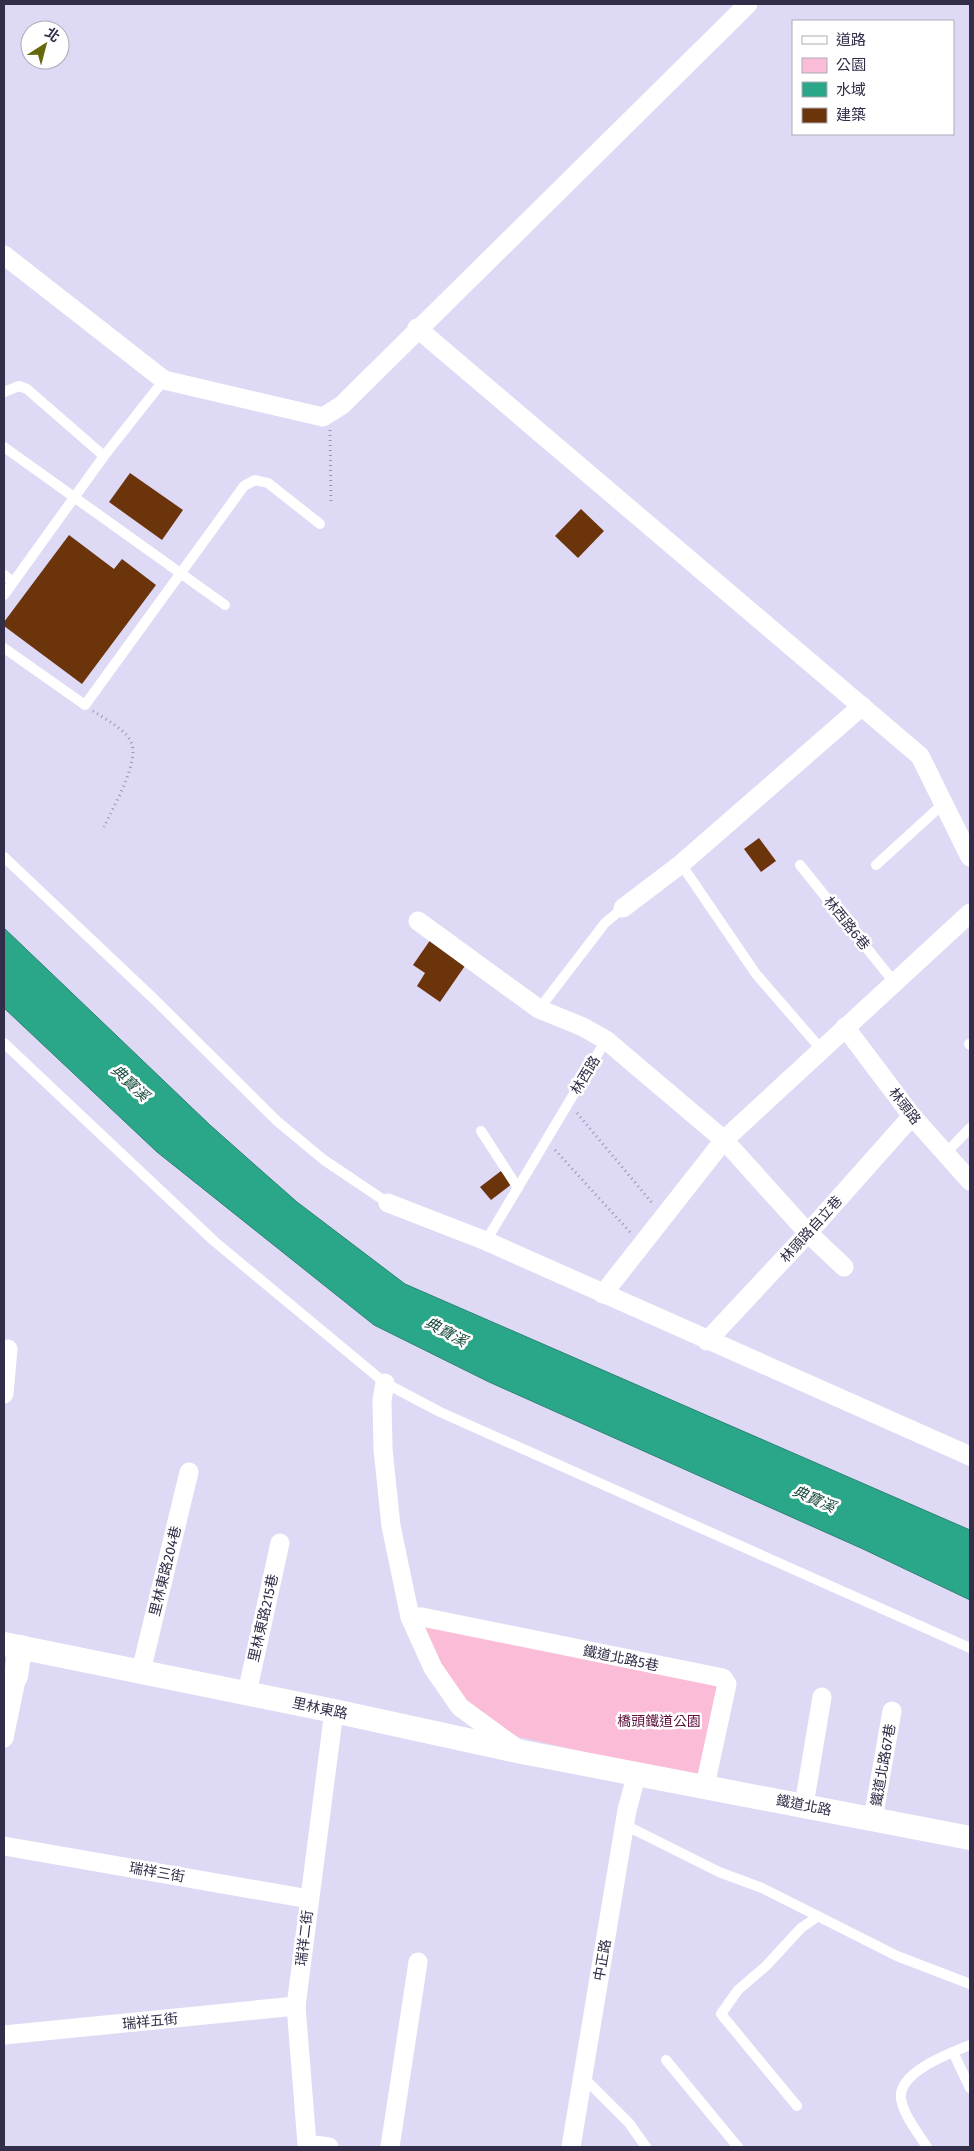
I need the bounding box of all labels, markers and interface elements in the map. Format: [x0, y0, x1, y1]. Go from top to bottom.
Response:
north arrow [20, 20, 70, 70]
legend [792, 20, 954, 135]
text: 北 [42, 24, 63, 46]
text: 道路 [836, 31, 866, 49]
text: 公園 [836, 56, 866, 74]
text: 水域 [836, 81, 866, 99]
text: 建築 [836, 106, 866, 124]
street label: 林西路6巷 [820, 893, 873, 953]
street label: 林西路 [567, 1053, 604, 1098]
water label: 典寶溪 [107, 1061, 154, 1106]
street label: 林頭路 [885, 1085, 924, 1128]
street label: 林頭路自立巷 [777, 1192, 846, 1266]
water label: 典寶溪 [422, 1313, 472, 1351]
water label: 典寶溪 [790, 1482, 840, 1517]
street label: 里林東路204巷 [146, 1524, 185, 1618]
street label: 里林東路215巷 [245, 1573, 282, 1664]
street label: 鐵道北路5巷 [581, 1642, 660, 1675]
street label: 里林東路 [291, 1694, 349, 1723]
park label: 橋頭鐵道公園 [617, 1713, 701, 1730]
street label: 鐵道北路67巷 [868, 1723, 899, 1808]
street label: 鐵道北路 [775, 1792, 833, 1819]
street label: 瑞祥三街 [128, 1859, 186, 1886]
street label: 瑞祥二街 [293, 1909, 316, 1967]
street label: 中正路 [590, 1938, 615, 1982]
street label: 瑞祥五街 [121, 2010, 179, 2033]

